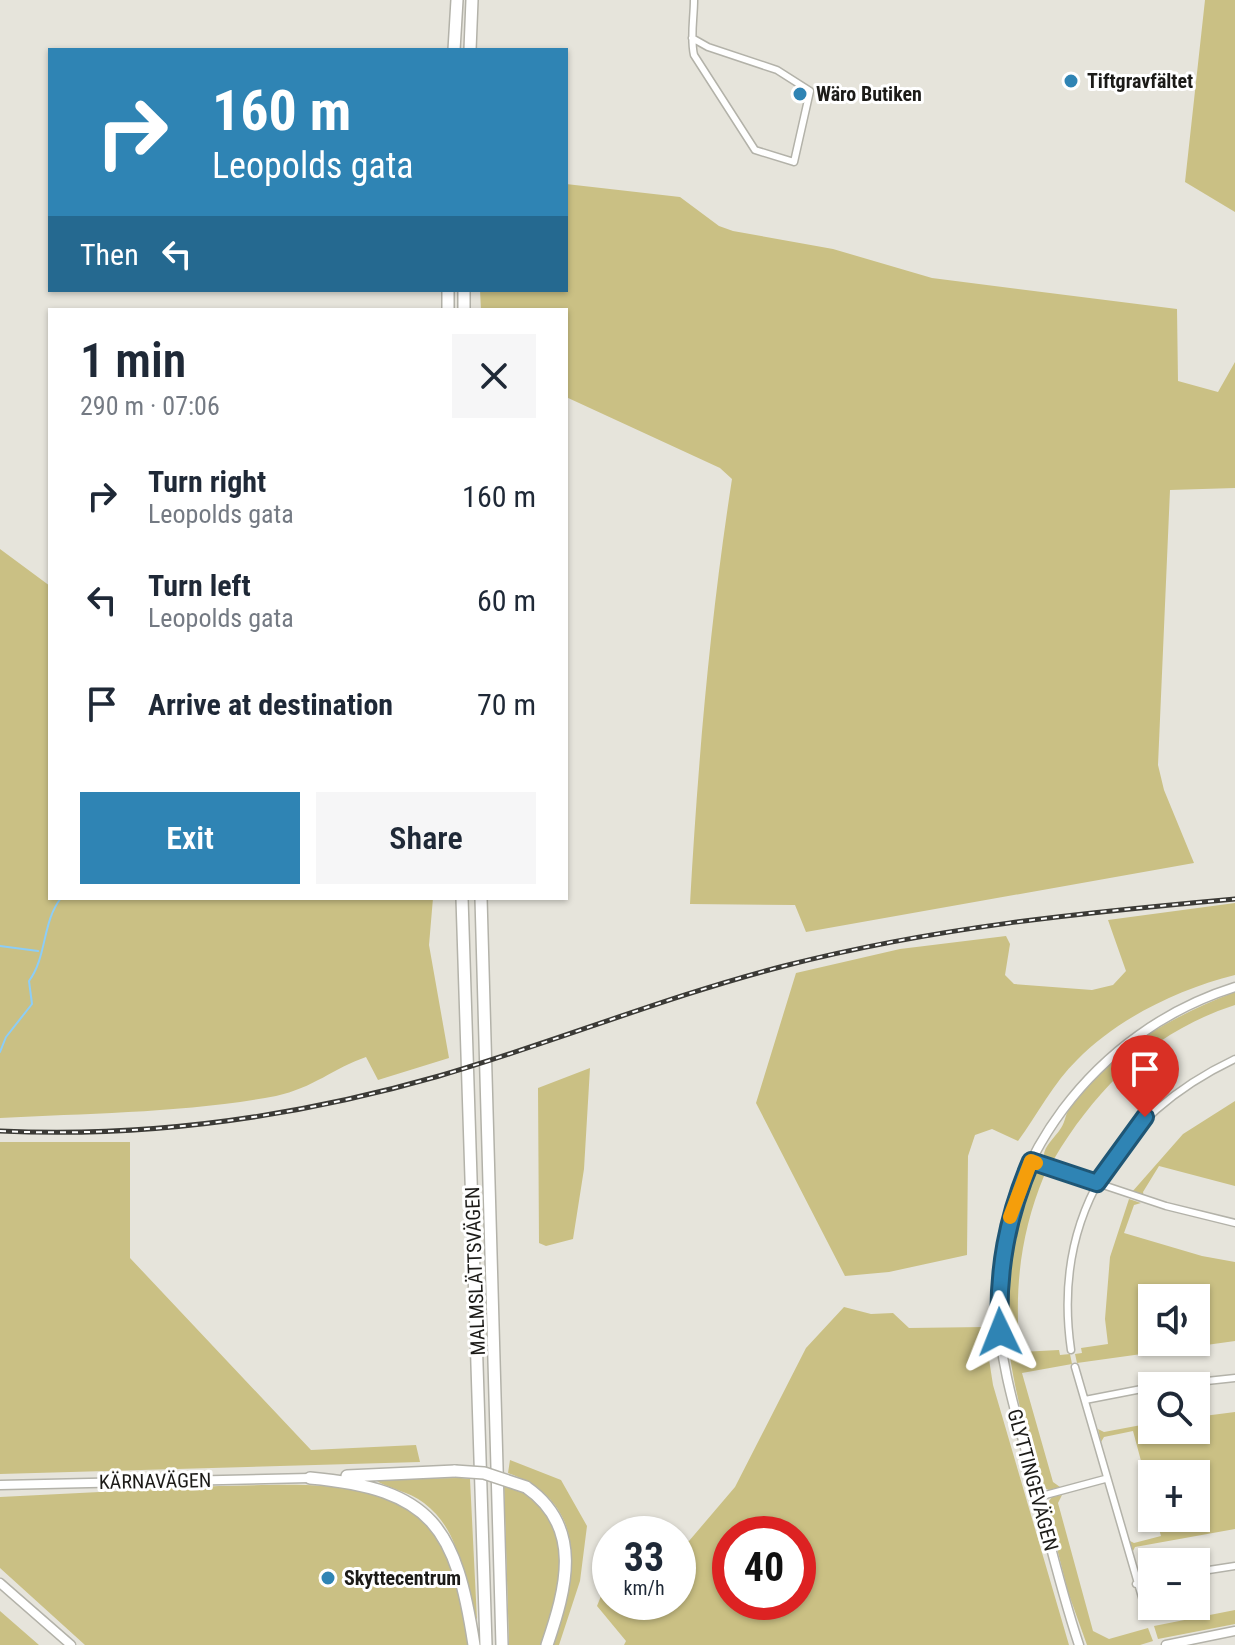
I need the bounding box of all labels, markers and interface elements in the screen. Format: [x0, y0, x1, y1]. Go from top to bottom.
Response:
place label: Tiftgravfältet [1087, 69, 1193, 93]
marker: Tiftgravfältet [1062, 72, 1080, 90]
text: 160 m [212, 78, 351, 144]
icon: right [80, 80, 184, 184]
place label: Wäro Butiken [816, 82, 922, 106]
marker: Wäro Butiken [791, 85, 809, 103]
text: Leopolds gata [212, 145, 414, 187]
icon: left [155, 232, 199, 276]
text: Then [80, 237, 139, 272]
text: 1 min [80, 332, 186, 389]
button: close [452, 334, 536, 418]
text: 290 m · 07:06 [80, 391, 220, 421]
text: Turn right [148, 464, 266, 499]
icon: right [80, 474, 124, 518]
text: 160 m [462, 479, 536, 514]
text: Leopolds gata [148, 499, 294, 529]
text: Turn left [148, 568, 251, 603]
icon: left [80, 578, 124, 622]
text: 60 m [477, 583, 536, 618]
text: Leopolds gata [148, 603, 294, 633]
icon: arrive [80, 682, 124, 726]
text: Arrive at destination [148, 687, 393, 722]
text: 70 m [477, 687, 536, 722]
button: Exit [80, 792, 300, 884]
button: Share [316, 792, 536, 884]
pin [1111, 1035, 1179, 1117]
icon: arrive [1123, 1047, 1167, 1091]
street label: MALMSLÄTTSVÄGEN [460, 1186, 490, 1356]
map controls [1138, 1284, 1210, 1620]
button: sound [1138, 1284, 1210, 1356]
position arrow [958, 1290, 1042, 1374]
button: search [1138, 1372, 1210, 1444]
street label: GLYTTINGEVÄGEN [1003, 1406, 1063, 1554]
button: + [1138, 1460, 1210, 1532]
street label: KÄRNAVÄGEN [99, 1468, 211, 1494]
speed limit sign: 40 [712, 1516, 816, 1620]
text: 33 [624, 1534, 664, 1581]
button: − [1138, 1548, 1210, 1620]
place label: Skyttecentrum [344, 1566, 461, 1590]
marker: Skyttecentrum [319, 1569, 337, 1587]
text: km/h [623, 1576, 665, 1600]

